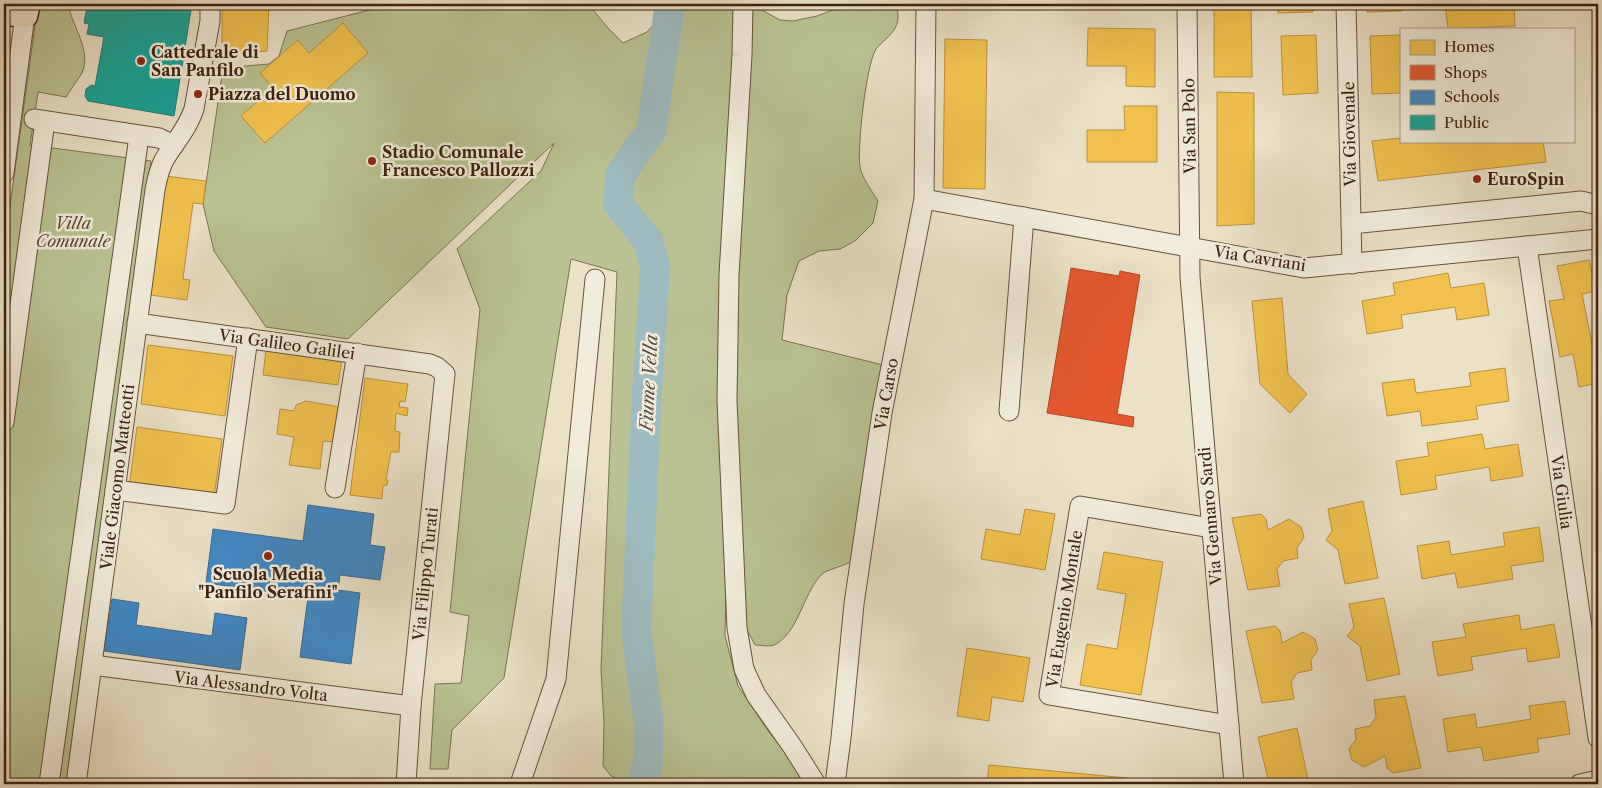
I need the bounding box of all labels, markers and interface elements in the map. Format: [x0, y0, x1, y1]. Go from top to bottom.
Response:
legend [1400, 28, 1574, 142]
text: Homes [1444, 37, 1495, 56]
place label: Cattedrale di San Panfilo [151, 42, 259, 80]
marker: Cattedrale di San Panfilo [135, 55, 147, 67]
text: Shops [1444, 63, 1487, 82]
street label: Via San Polo [1178, 78, 1200, 175]
street label: Via Giovenale [1338, 81, 1360, 188]
place label: Piazza del Duomo [208, 84, 356, 104]
text: Schools [1444, 87, 1500, 106]
marker: Piazza del Duomo [192, 88, 204, 100]
text: Public [1444, 113, 1489, 132]
place label: Stadio Comunale Francesco Pallozzi [382, 142, 535, 180]
marker: Stadio Comunale Francesco Pallozzi [366, 155, 378, 167]
place label: EuroSpin [1487, 169, 1565, 189]
marker: EuroSpin [1471, 173, 1483, 185]
park label: Villa Comunale [36, 213, 111, 251]
street label: Via Cavriani [1212, 241, 1308, 275]
street label: Via Galileo Galilei [217, 324, 356, 363]
water label: Fiume Vella [635, 334, 663, 434]
street label: Via Carso [870, 356, 902, 433]
street label: Viale Giacomo Matteotti [96, 383, 138, 572]
street label: Via Gennaro Sardi [1194, 446, 1226, 587]
street label: Via Giulia [1547, 453, 1577, 531]
street label: Via Filippo Turati [408, 506, 442, 643]
street label: Via Eugenio Montale [1041, 529, 1086, 690]
marker: Scuola Media "Panfilo Serafini" [262, 550, 274, 562]
place label: Scuola Media "Panfilo Serafini" [198, 564, 338, 602]
street label: Via Alessandro Volta [172, 667, 330, 705]

